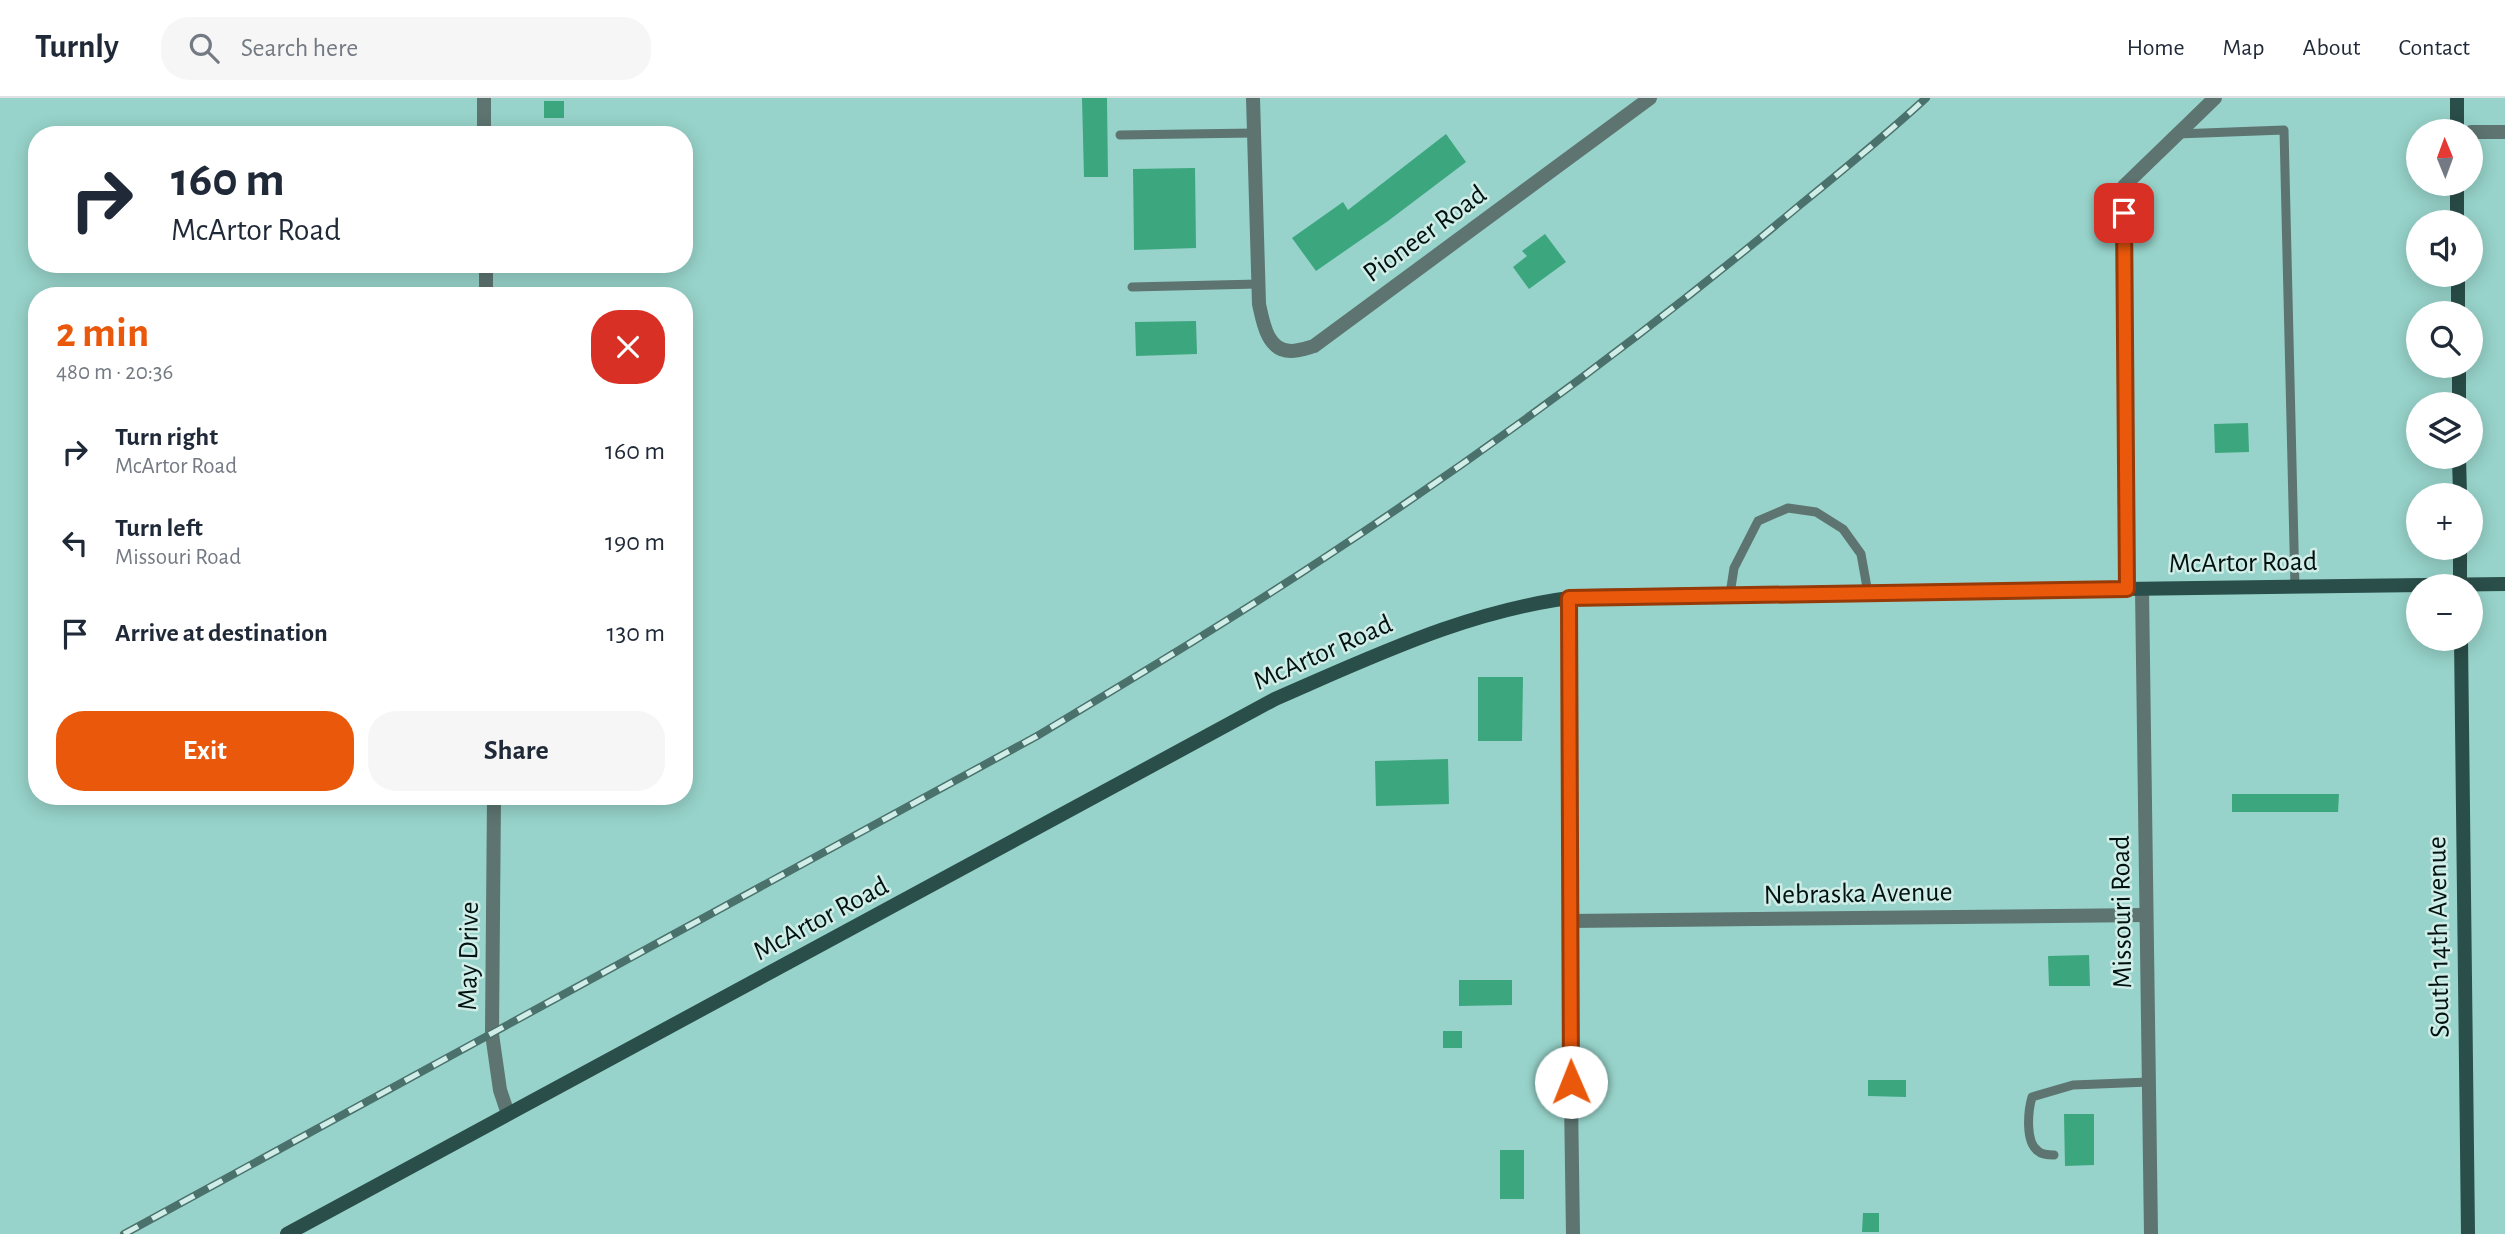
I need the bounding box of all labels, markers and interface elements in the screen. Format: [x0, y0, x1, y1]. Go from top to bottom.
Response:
search box [161, 17, 651, 80]
icon: search [185, 29, 223, 67]
text: Turnly [35, 31, 119, 64]
text: Search here [241, 35, 358, 61]
text: Home [2127, 36, 2185, 60]
text: Map [2223, 36, 2265, 60]
text: About [2303, 36, 2360, 60]
text: Contact [2398, 36, 2470, 60]
north arrow [2406, 119, 2483, 196]
map controls [2406, 119, 2483, 651]
icon: right [56, 154, 147, 245]
text: 160 m [171, 156, 285, 205]
street label: Pioneer Road [1358, 180, 1492, 288]
pin [2094, 183, 2154, 243]
icon: arrive [2105, 194, 2143, 232]
button: sound [2406, 210, 2483, 287]
text: McArtor Road [171, 214, 341, 246]
button: search [2406, 301, 2483, 378]
button: close [591, 310, 665, 384]
text: 2 min [56, 312, 149, 354]
text: 480 m · 20:36 [56, 361, 173, 384]
button: layers [2406, 392, 2483, 469]
text: Turn right [115, 424, 218, 450]
icon: right [56, 433, 94, 471]
text: 160 m [605, 438, 665, 464]
text: McArtor Road [115, 455, 237, 478]
button: + [2406, 483, 2483, 560]
text: Turn left [115, 515, 203, 541]
icon: left [56, 524, 94, 562]
text: 190 m [605, 529, 665, 555]
text: Missouri Road [115, 546, 241, 569]
street label: McArtor Road [2168, 548, 2318, 578]
button: − [2406, 574, 2483, 651]
street label: McArtor Road [1249, 610, 1397, 696]
icon: arrive [56, 615, 94, 653]
text: Arrive at destination [115, 620, 328, 646]
text: 130 m [607, 620, 665, 646]
button: Exit [56, 711, 354, 791]
button: Share [368, 711, 665, 791]
street label: Missouri Road [2107, 835, 2137, 989]
street label: South 14th Avenue [2423, 836, 2455, 1038]
street label: McArtor Road [749, 872, 893, 966]
street label: Nebraska Avenue [1763, 878, 1953, 910]
street label: May Drive [454, 901, 484, 1011]
position arrow [1534, 1045, 1608, 1119]

